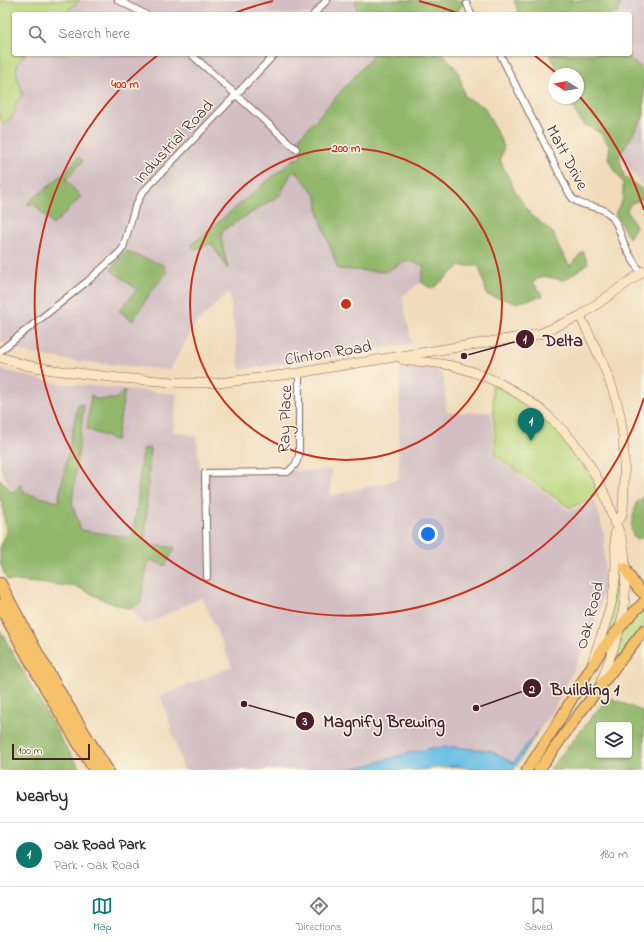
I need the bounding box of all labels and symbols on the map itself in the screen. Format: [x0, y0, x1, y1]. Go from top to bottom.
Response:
north arrow [548, 68, 584, 104]
text: 400 m [110, 76, 139, 94]
street label: Industrial Road [128, 94, 220, 190]
street label: Matt Drive [539, 121, 594, 195]
text: 200 m [331, 140, 361, 158]
centre of rings [339, 297, 353, 311]
callout: Delta [515, 324, 591, 354]
text: Delta [542, 329, 583, 355]
text: 1 [523, 331, 527, 349]
street label: Clinton Road [283, 334, 374, 373]
street label: Ray Place [272, 384, 300, 454]
pin: 1 [518, 408, 544, 441]
your location [418, 524, 438, 544]
street label: Oak Road [569, 578, 612, 652]
callout: Building 1 [522, 673, 628, 703]
text: Building 1 [549, 678, 620, 705]
text: 2 [528, 681, 535, 699]
callout: Magnify Brewing [295, 706, 452, 736]
text: Magnify Brewing [323, 710, 445, 737]
text: 3 [302, 713, 308, 731]
scale bar [12, 742, 90, 761]

